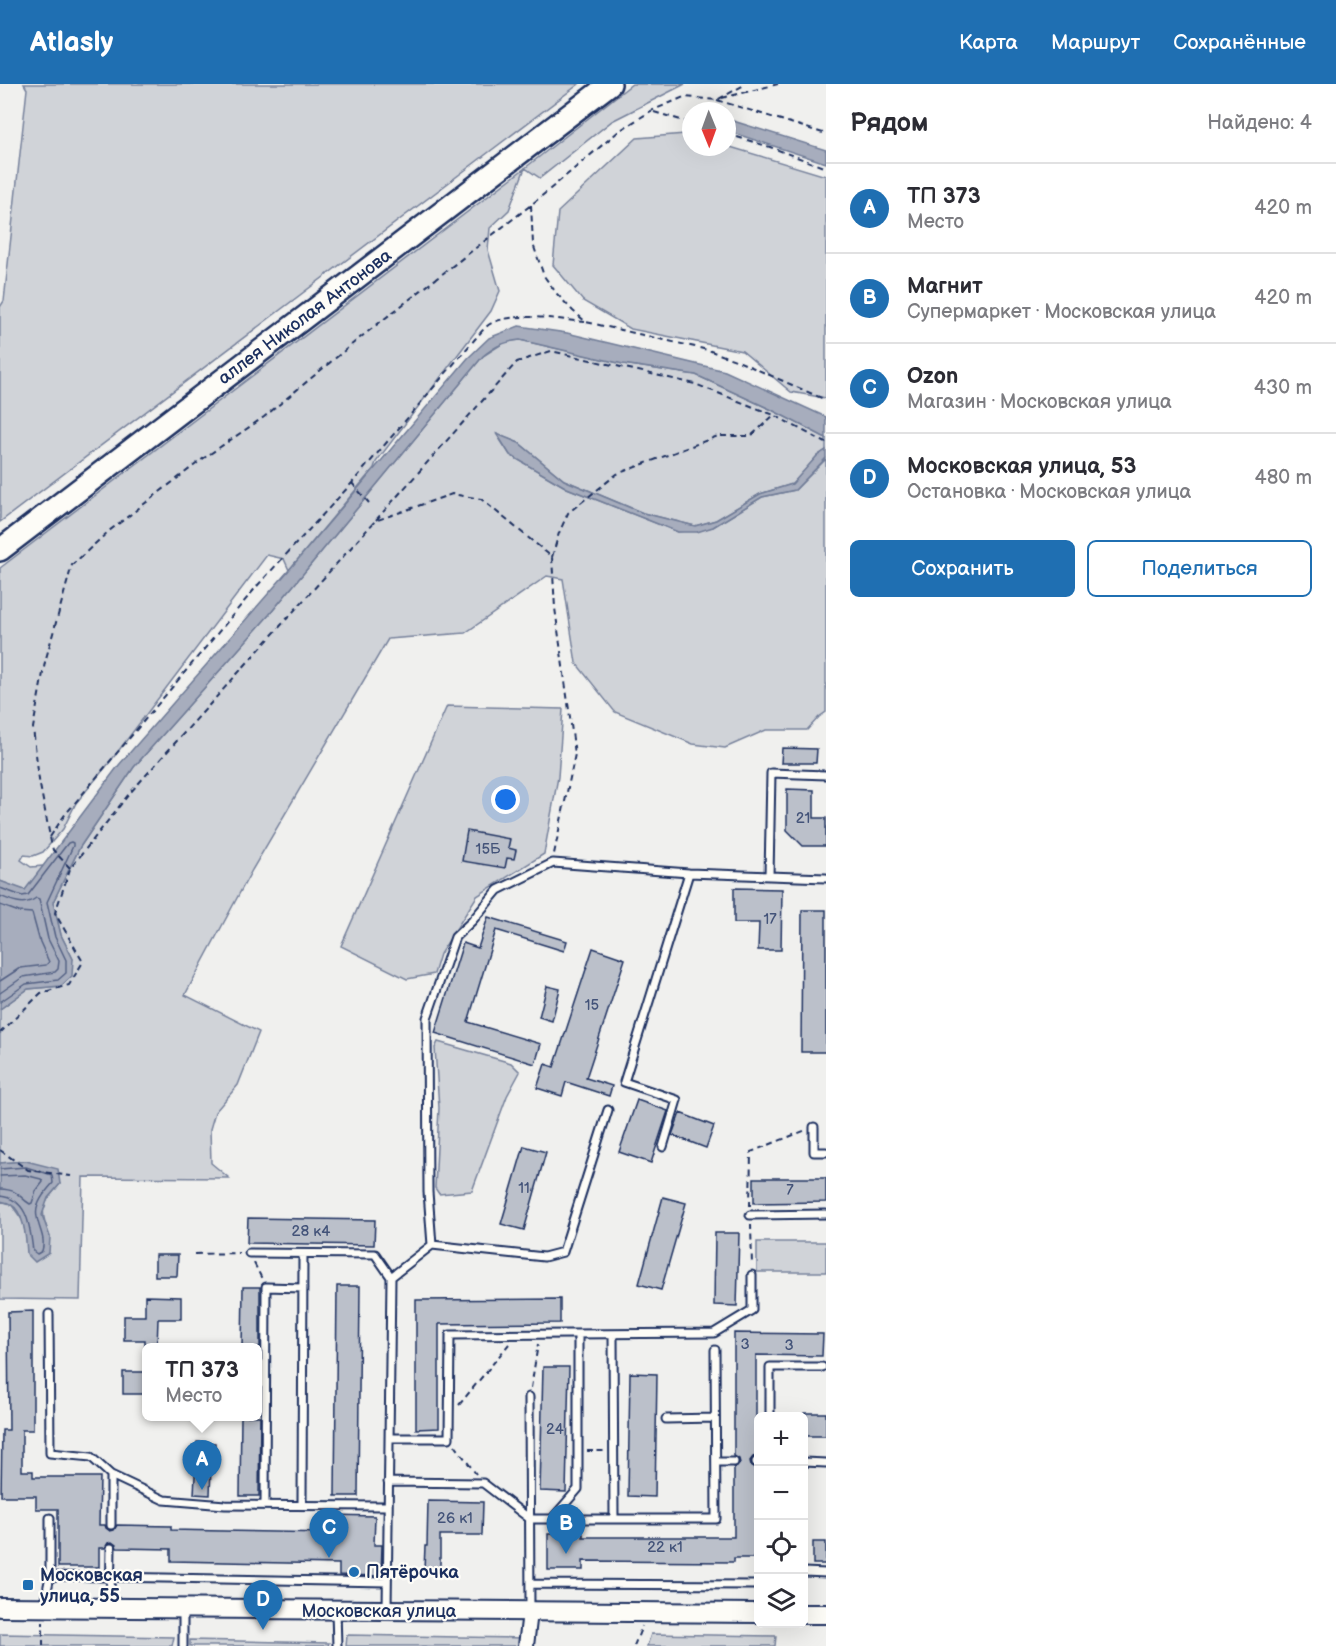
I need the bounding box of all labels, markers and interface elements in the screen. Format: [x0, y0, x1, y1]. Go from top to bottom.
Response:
text: Atlasly [30, 26, 113, 59]
text: Карта [959, 30, 1018, 55]
text: Маршрут [1051, 30, 1140, 55]
text: Сохранённые [1173, 30, 1306, 55]
north arrow [682, 102, 736, 156]
text: Рядом [850, 108, 928, 139]
text: Найдено: 4 [1207, 111, 1312, 135]
text: ТП 373 [907, 183, 981, 210]
text: A [863, 196, 876, 220]
text: 420 m [1254, 196, 1312, 220]
text: Место [907, 210, 964, 234]
street label: аллея Николая Антонова [214, 245, 396, 389]
text: Магнит [907, 273, 983, 300]
text: B [862, 286, 877, 310]
text: 420 m [1254, 286, 1312, 310]
text: Супермаркет · Московская улица [907, 300, 1216, 324]
text: Ozon [907, 363, 958, 390]
text: C [862, 376, 877, 400]
text: 430 m [1254, 376, 1312, 400]
text: Магазин · Московская улица [907, 390, 1172, 414]
text: Московская улица, 53 [907, 453, 1136, 480]
text: D [863, 466, 876, 490]
text: 480 m [1254, 466, 1312, 490]
text: Остановка · Московская улица [907, 480, 1191, 504]
button: Сохранить [850, 540, 1075, 597]
button: Поделиться [1087, 540, 1312, 597]
your location [491, 785, 520, 814]
house number: 21 [796, 809, 810, 828]
house number: 15Б [476, 840, 501, 859]
house number: 17 [763, 910, 777, 929]
house number: 15 [585, 996, 599, 1015]
house number: 11 [518, 1179, 530, 1198]
house number: 7 [786, 1181, 794, 1200]
house number: 28 к4 [292, 1222, 330, 1241]
house number: 3 [740, 1335, 750, 1354]
house number: 3 [784, 1336, 794, 1355]
popup [142, 1343, 262, 1421]
text: ТП 373 [165, 1357, 239, 1384]
text: Место [165, 1384, 222, 1408]
map controls [754, 1412, 808, 1628]
button: + [754, 1412, 808, 1466]
house number: 24 [546, 1420, 564, 1439]
pin: A [182, 1440, 222, 1490]
button: − [754, 1466, 808, 1520]
pin: B [546, 1504, 586, 1554]
pin: C [310, 1508, 348, 1558]
house number: 26 к1 [437, 1509, 473, 1528]
button: locate [754, 1520, 808, 1574]
house number: 22 к1 [647, 1538, 683, 1557]
place label: Пятёрочка [366, 1562, 459, 1583]
place label: Московская улица, 55 [40, 1565, 143, 1607]
marker: Пятёрочка [347, 1565, 361, 1579]
button: layers [754, 1574, 808, 1628]
marker: Московская улица, 55 [21, 1578, 35, 1592]
pin: D [244, 1580, 282, 1630]
street label: Московская улица [302, 1601, 457, 1622]

